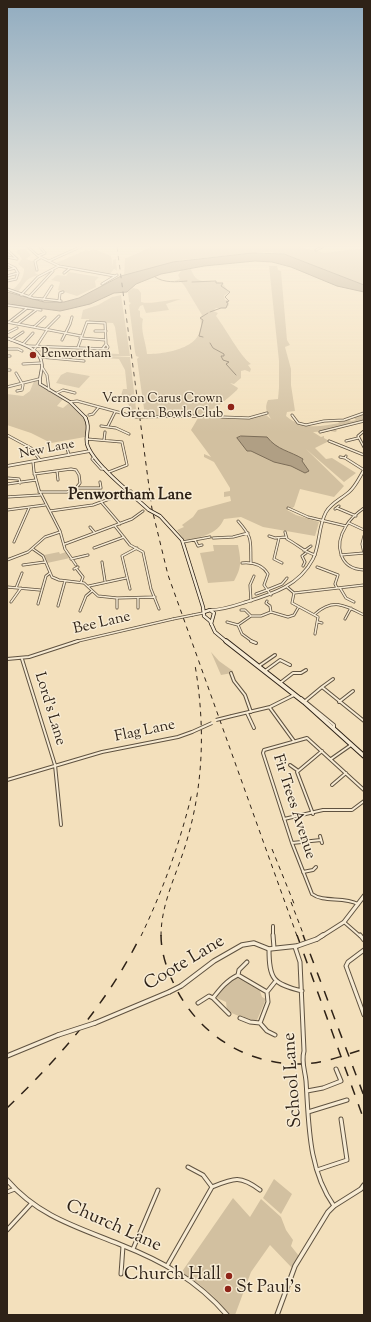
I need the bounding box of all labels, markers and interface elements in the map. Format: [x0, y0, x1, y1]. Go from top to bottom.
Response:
place label: Penwortham [41, 347, 111, 363]
marker: Penwortham [28, 350, 38, 360]
place label: Vernon Carus Crown Green Bowls Club [102, 392, 223, 423]
marker: Vernon Carus Crown Green Bowls Club [226, 402, 236, 412]
street label: New Lane [18, 437, 76, 463]
district label: Penwortham Lane [68, 486, 192, 506]
street label: Bee Lane [72, 609, 132, 639]
street label: Lord's Lane [29, 670, 69, 748]
street label: Flag Lane [113, 717, 177, 747]
street label: Fir Trees Avenue [268, 752, 318, 862]
street label: Coote Lane [141, 932, 229, 996]
street label: School Lane [280, 1032, 308, 1128]
street label: Church Lane [62, 1196, 164, 1258]
place label: Church Hall [124, 1265, 221, 1287]
marker: Church Hall [224, 1271, 234, 1281]
place label: St Paul's [236, 1278, 301, 1300]
marker: St Paul's [223, 1284, 233, 1294]

